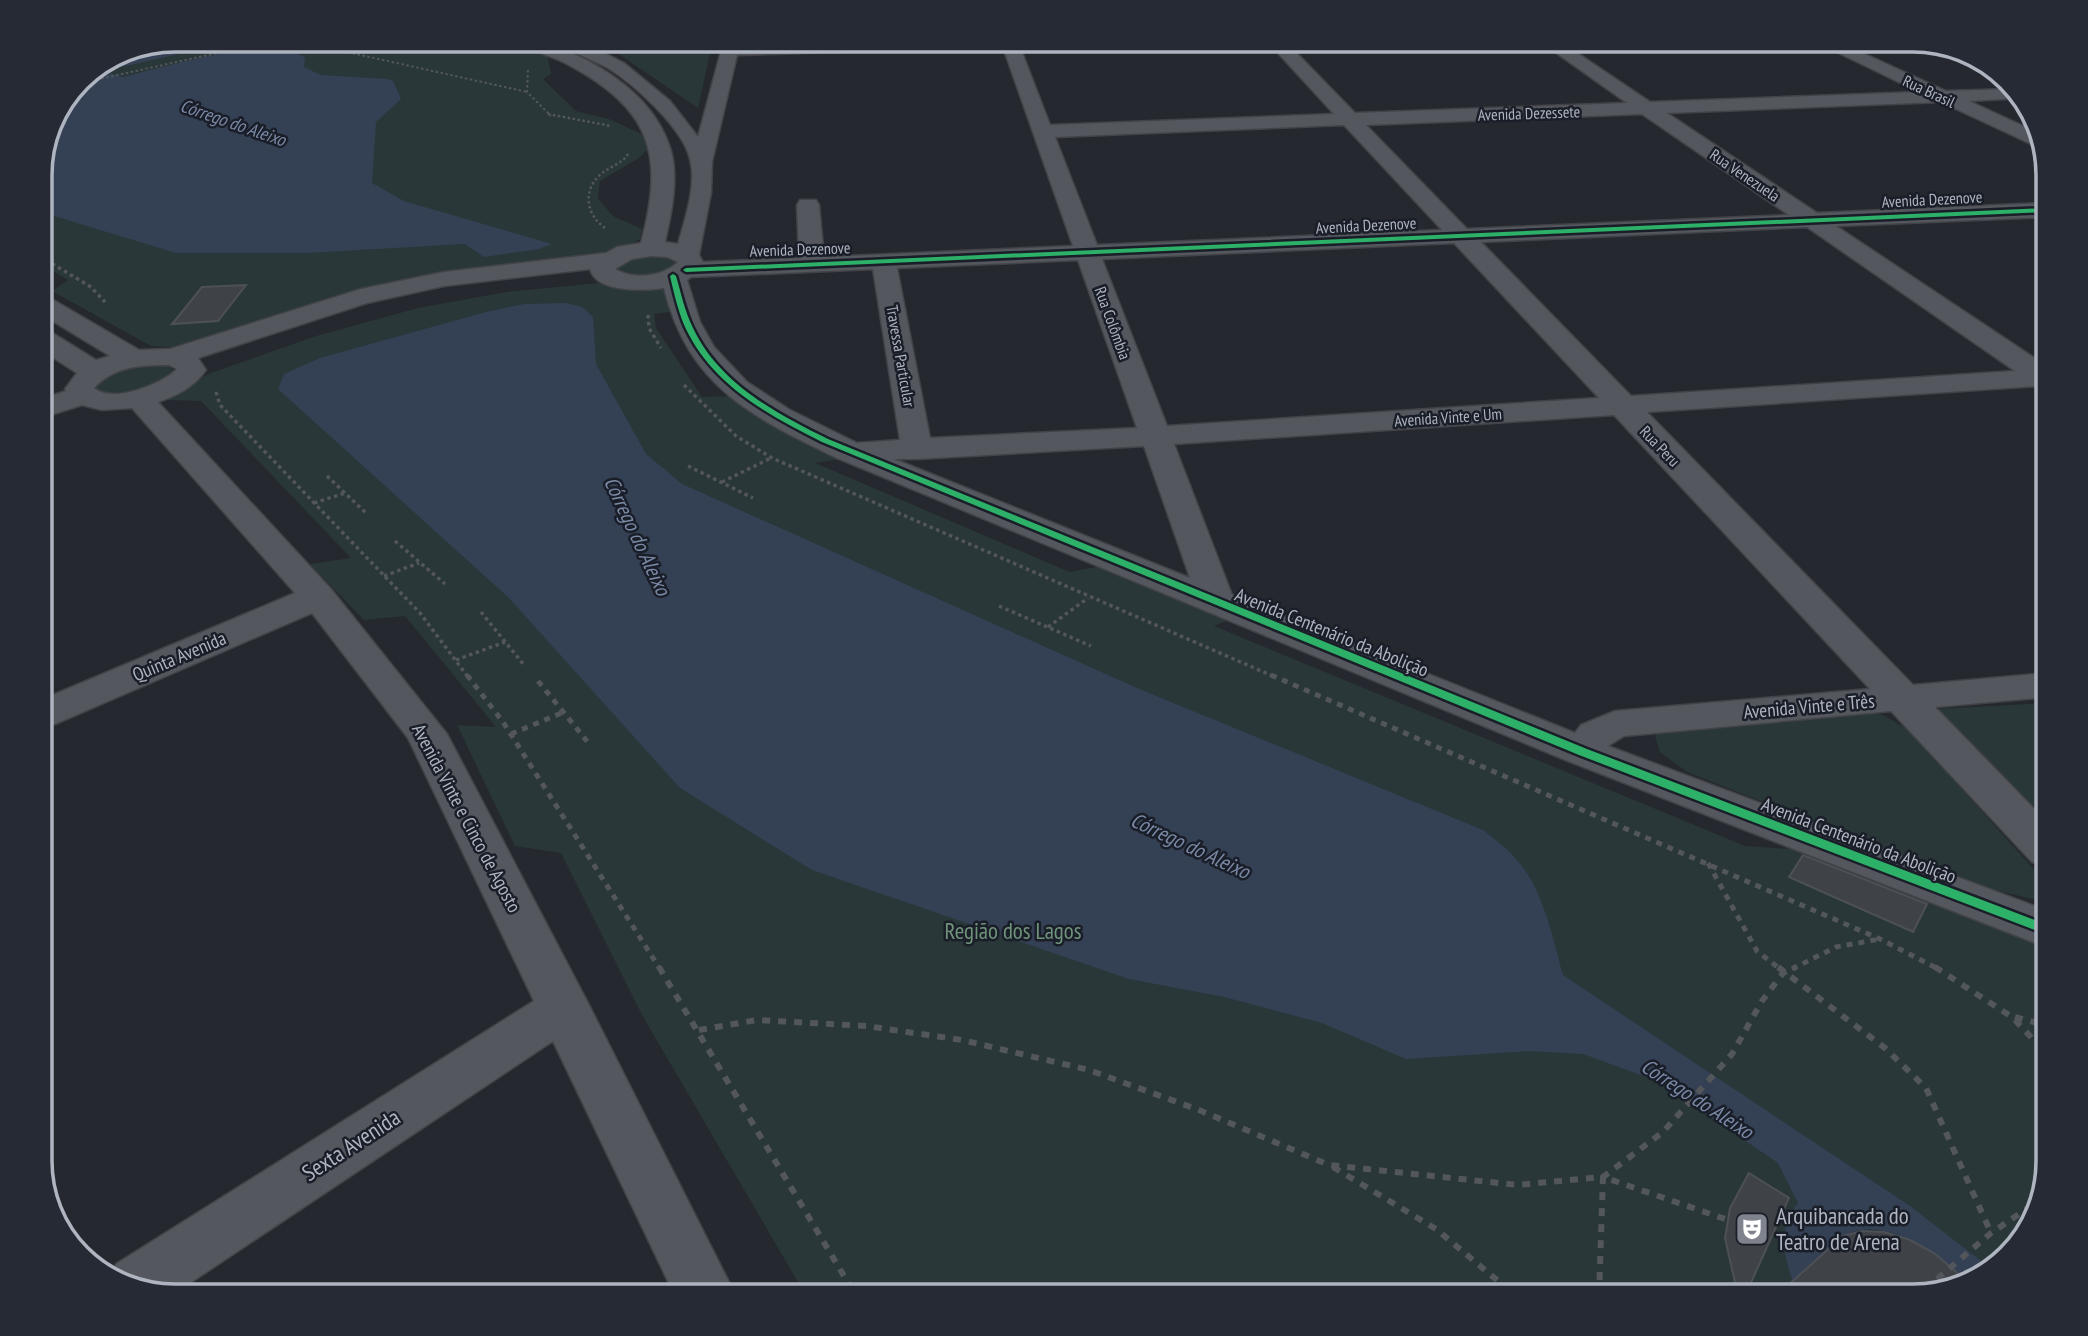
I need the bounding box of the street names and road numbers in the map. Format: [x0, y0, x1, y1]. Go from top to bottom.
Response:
street label: Rua Brasil [1900, 70, 1959, 112]
street label: Avenida Dezessete [1477, 101, 1581, 125]
street label: Rua Venezuela [1706, 144, 1784, 206]
street label: Avenida Dezenove [1881, 186, 1983, 212]
street label: Avenida Dezenove [1315, 212, 1417, 238]
street label: Avenida Dezenove [749, 237, 851, 261]
street label: Rua Colômbia [1091, 284, 1135, 362]
street label: Travessa Particular [882, 304, 920, 409]
street label: Avenida Vinte e Um [1394, 403, 1502, 431]
street label: Rua Peru [1636, 421, 1684, 471]
street label: Avenida Centenário da Abolição [1232, 582, 1432, 682]
street label: Quinta Avenida [129, 626, 229, 686]
street label: Avenida Vinte e Três [1742, 688, 1876, 724]
street label: Avenida Vinte e Cinco de Agosto [407, 720, 527, 916]
street label: Avenida Centenário da Abolição [1758, 792, 1960, 888]
street label: Sexta Avenida [296, 1102, 405, 1187]

